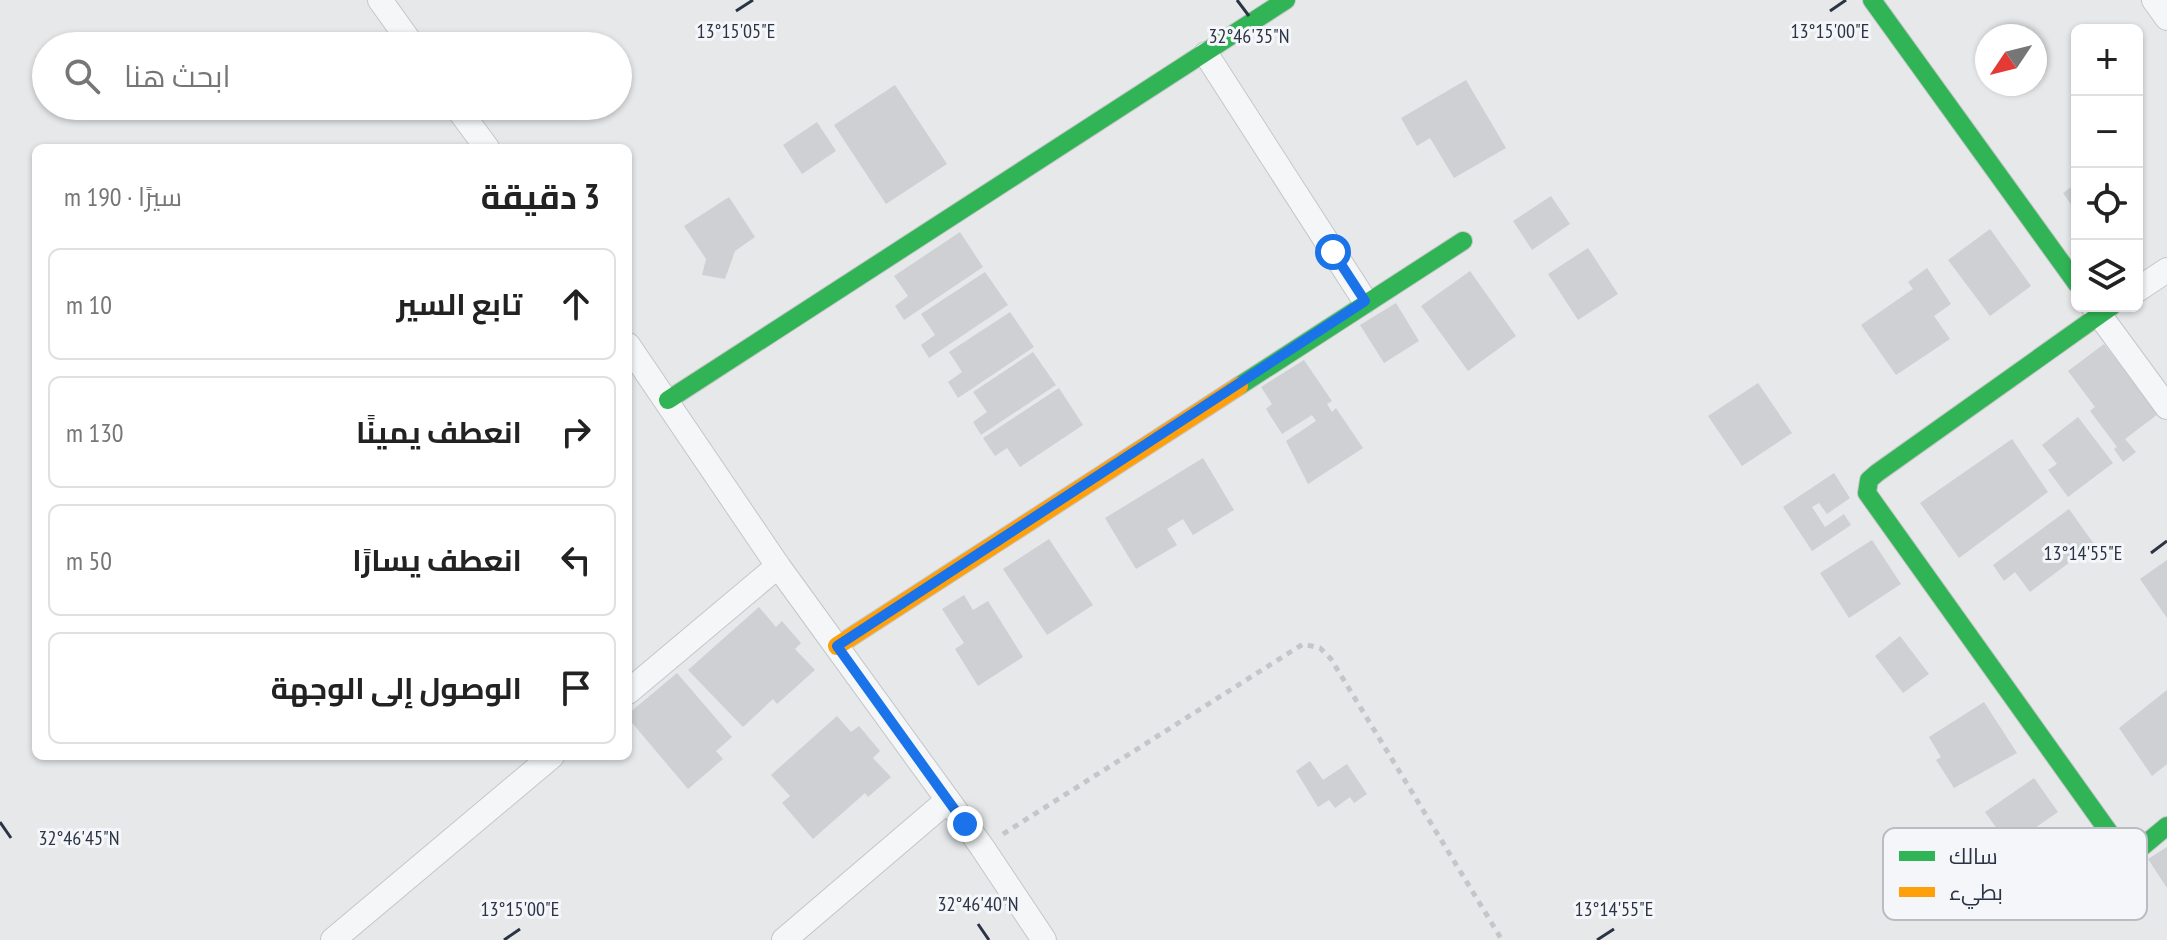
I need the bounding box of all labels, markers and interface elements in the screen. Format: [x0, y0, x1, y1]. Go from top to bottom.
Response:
text: 13°15'05"E [697, 18, 775, 44]
text: 13°15'00"E [1791, 18, 1869, 44]
text: 32°46'35"N [1209, 23, 1289, 49]
north arrow [1975, 24, 2047, 96]
map controls [2071, 24, 2143, 312]
button: + [2071, 24, 2143, 96]
search box [32, 32, 632, 120]
icon: search [60, 54, 104, 98]
text: ابحث هنا [124, 56, 231, 95]
button: − [2071, 96, 2143, 168]
button: locate [2071, 168, 2143, 240]
text: 3 دقيقة [481, 174, 600, 218]
text: سيرًا · 190 m [64, 180, 182, 213]
route start [1315, 234, 1351, 270]
button: layers [2071, 240, 2143, 312]
icon: ahead [554, 282, 598, 326]
text: تابع السير [397, 284, 522, 323]
text: 10 m [66, 288, 112, 321]
icon: right [554, 410, 598, 454]
text: انعطف يمينًا [356, 412, 522, 451]
text: 130 m [66, 416, 124, 449]
icon: left [554, 538, 598, 582]
text: انعطف يسارًا [352, 540, 522, 579]
text: 13°14'55"E [2044, 540, 2122, 566]
text: 50 m [66, 544, 112, 577]
icon: arrive [554, 666, 598, 710]
text: الوصول إلى الوجهة [271, 668, 522, 707]
route end [947, 806, 983, 842]
text: 32°46'45"N [39, 825, 119, 851]
legend [1883, 828, 2147, 920]
text: سالك [1949, 842, 1998, 870]
text: بطيء [1949, 878, 2003, 909]
text: 32°46'40"N [938, 891, 1018, 917]
text: 13°15'00"E [481, 896, 559, 922]
text: 13°14'55"E [1575, 896, 1653, 922]

